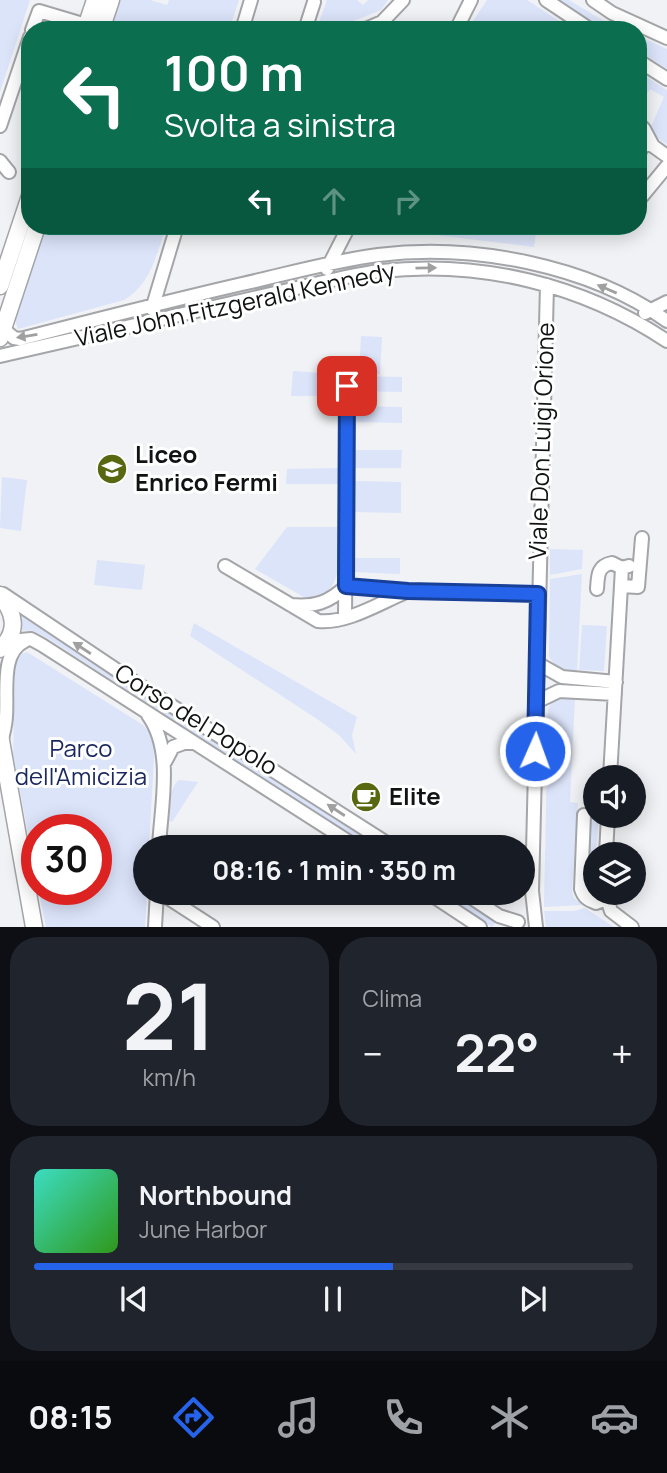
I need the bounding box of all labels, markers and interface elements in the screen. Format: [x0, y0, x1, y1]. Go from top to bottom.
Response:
text: 100 m [164, 39, 304, 106]
icon: left [49, 49, 140, 140]
text: Svolta a sinistra [164, 103, 396, 147]
icon: left [242, 182, 280, 220]
icon: ahead [315, 182, 353, 220]
icon: right [388, 182, 426, 220]
street label: Viale John Fitzgerald Kennedy [71, 253, 398, 354]
one-way arrow [415, 263, 437, 274]
one-way arrow [597, 283, 617, 295]
street label: Viale Don Luigi Orione [520, 322, 561, 560]
one-way arrow [16, 331, 38, 342]
pin [317, 356, 377, 416]
icon: arrive [328, 367, 366, 405]
place label: Liceo Enrico Fermi [135, 437, 278, 498]
school or university icon: Liceo Enrico Fermi [95, 452, 129, 486]
one-way arrow [73, 642, 92, 655]
street label: Corso del Popolo [109, 655, 285, 782]
position arrow [498, 714, 572, 788]
park label: Parco dell'Amicizia [15, 731, 147, 792]
map controls [583, 765, 646, 905]
button: sound [583, 765, 646, 828]
place label: Elite [389, 779, 441, 812]
cafe icon: Elite [349, 780, 383, 814]
one-way arrow [327, 803, 346, 816]
speed limit sign: 30 [21, 814, 112, 905]
button: layers [583, 842, 646, 905]
text: 08:16 · 1 min · 350 m [212, 852, 456, 888]
text: 21 [122, 953, 216, 1077]
text: Clima [363, 982, 422, 1014]
text: 22° [454, 1017, 540, 1088]
text: − [363, 1027, 383, 1079]
text: + [611, 1027, 633, 1079]
text: km/h [143, 1061, 196, 1093]
text: Northbound [139, 1177, 292, 1213]
text: June Harbor [139, 1213, 267, 1245]
icon: previous [115, 1280, 153, 1318]
icon: pause [314, 1280, 352, 1318]
icon: next [514, 1280, 552, 1318]
icon: directions [169, 1393, 218, 1442]
icon: music [274, 1393, 323, 1442]
icon: phone [379, 1393, 428, 1442]
icon: climate [485, 1393, 534, 1442]
icon: car [590, 1393, 639, 1442]
text: 08:15 [28, 1395, 113, 1439]

